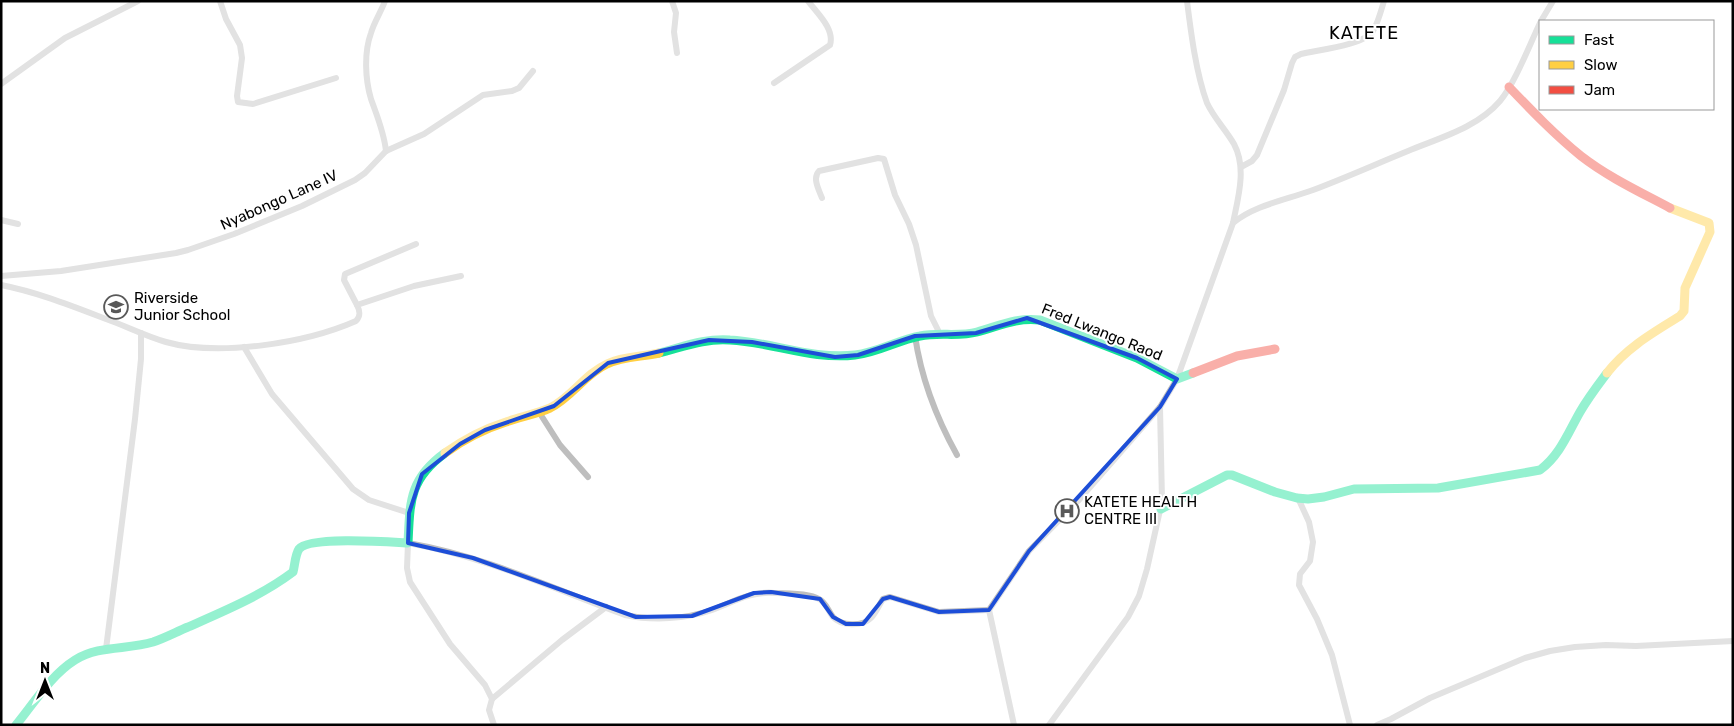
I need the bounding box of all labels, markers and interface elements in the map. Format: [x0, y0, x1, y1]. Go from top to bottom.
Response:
legend [1539, 20, 1714, 110]
district label: KATETE [1329, 22, 1399, 44]
text: Fast [1584, 31, 1614, 49]
text: Slow [1584, 56, 1617, 74]
text: Jam [1584, 81, 1615, 99]
street label: Nyabongo Lane IV [218, 166, 341, 234]
place label: Riverside Junior School [134, 289, 230, 324]
school or university icon: Riverside Junior School [103, 294, 129, 320]
street label: Fred Lwango Raod [1039, 300, 1165, 364]
place label: KATETE HEALTH CENTRE III [1084, 493, 1197, 528]
hospital icon: KATETE HEALTH CENTRE III [1054, 498, 1080, 524]
north arrow [20, 656, 70, 706]
text: N [40, 660, 50, 677]

